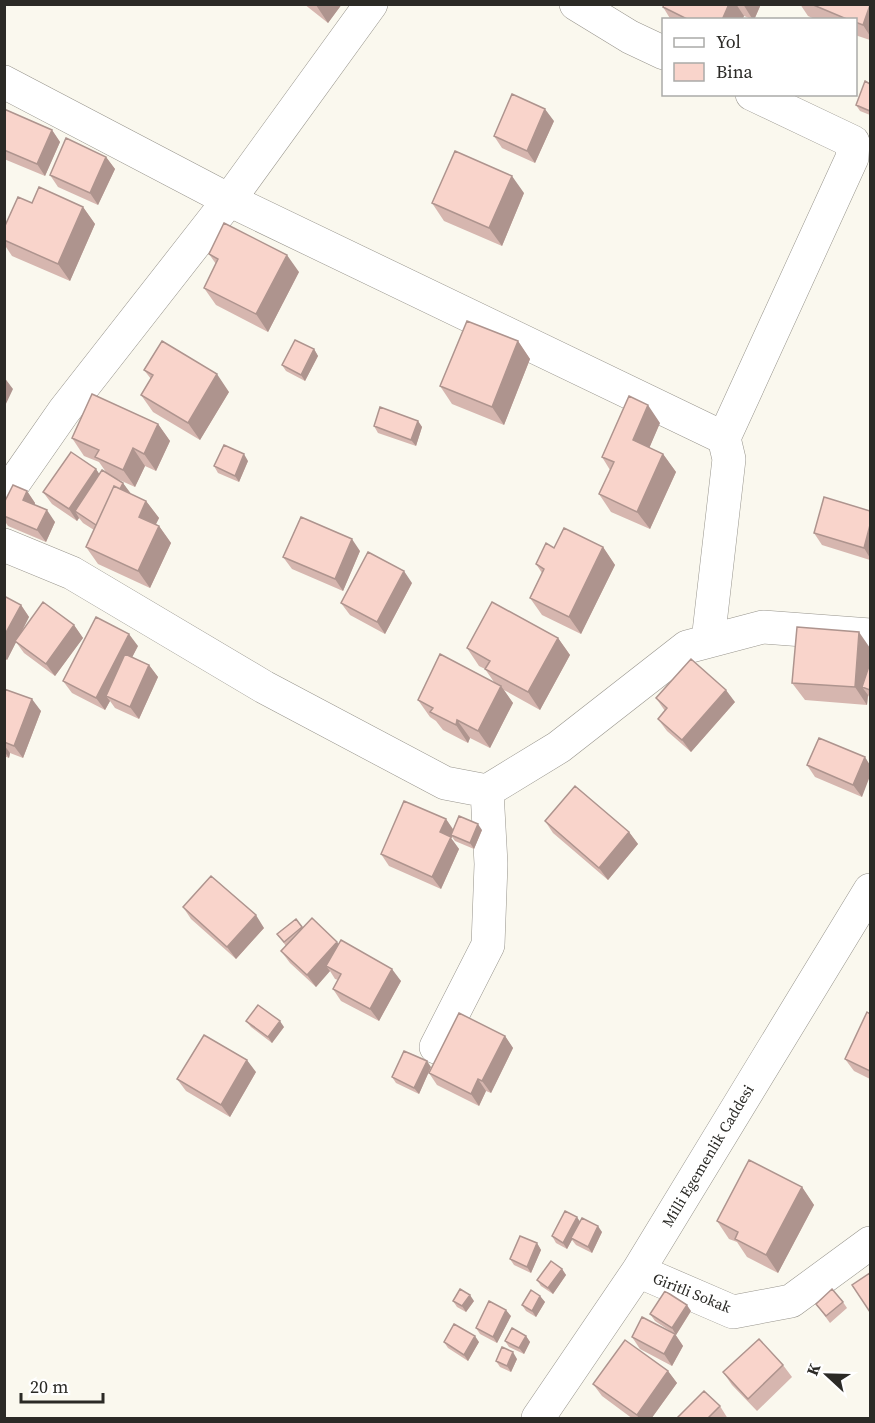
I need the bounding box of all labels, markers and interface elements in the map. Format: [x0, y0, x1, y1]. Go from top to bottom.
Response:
legend [662, 18, 857, 96]
text: Yol [716, 29, 741, 54]
text: Bina [716, 59, 754, 84]
street label: Milli Egemenlik Caddesi [657, 1081, 758, 1231]
street label: Giritli Sokak [650, 1267, 735, 1318]
north arrow [797, 1345, 857, 1405]
text: K [801, 1359, 826, 1379]
scale bar [21, 1366, 104, 1404]
text: 20 m [30, 1374, 68, 1399]

